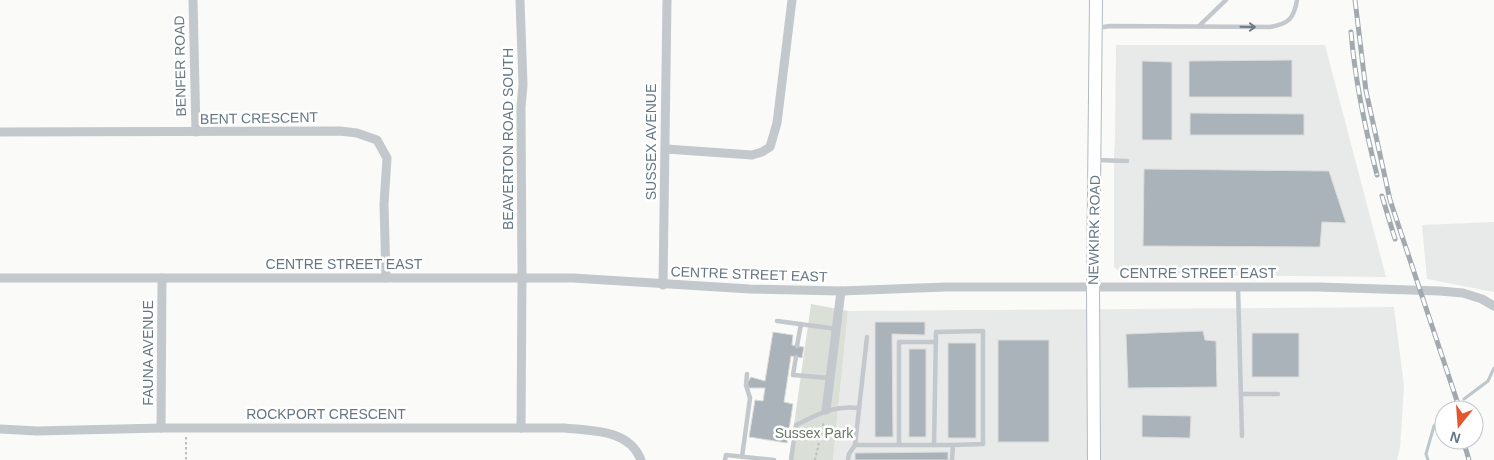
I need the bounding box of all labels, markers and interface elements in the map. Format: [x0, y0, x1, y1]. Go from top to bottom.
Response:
street label: BENFER ROAD [171, 15, 189, 117]
one-way arrow [1240, 22, 1256, 31]
street label: BEAVERTON ROAD SOUTH [500, 48, 516, 230]
street label: SUSSEX AVENUE [643, 84, 659, 200]
street label: BENT CRESCENT [200, 109, 319, 127]
street label: NEWKIRK ROAD [1085, 175, 1103, 285]
street label: CENTRE STREET EAST [266, 256, 423, 272]
street label: CENTRE STREET EAST [670, 263, 828, 285]
street label: CENTRE STREET EAST [1120, 265, 1277, 281]
street label: FAUNA AVENUE [140, 300, 156, 406]
north arrow [1434, 400, 1484, 450]
street label: ROCKPORT CRESCENT [246, 406, 406, 422]
park label: Sussex Park [775, 425, 854, 441]
text: N [1448, 428, 1462, 447]

